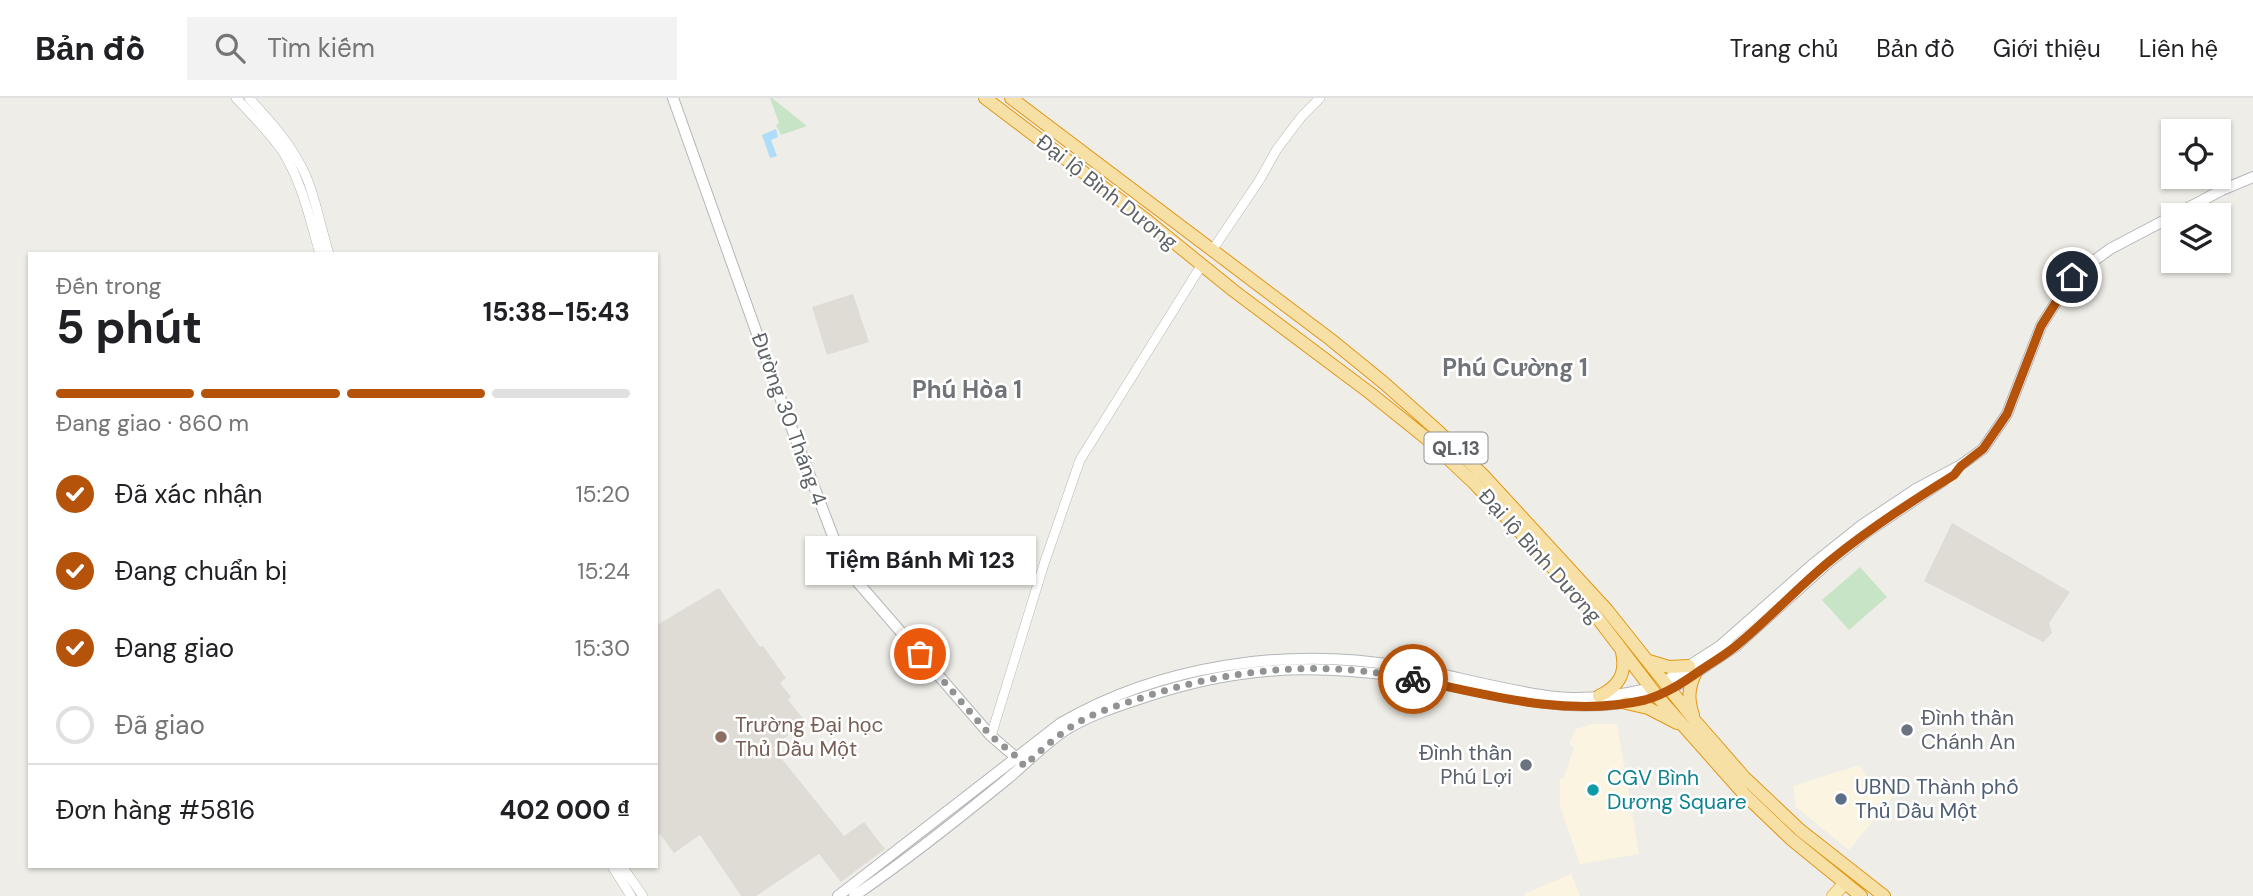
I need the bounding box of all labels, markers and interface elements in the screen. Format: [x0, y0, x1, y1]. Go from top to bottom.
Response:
search box [187, 17, 677, 80]
text: Bản đồ [35, 27, 145, 70]
icon: search [211, 29, 249, 67]
text: Tìm kiếm [267, 31, 375, 65]
text: Trang chủ [1730, 33, 1838, 64]
text: Bản đồ [1876, 33, 1955, 64]
text: Giới thiệu [1993, 33, 2101, 64]
text: Liên hệ [2139, 33, 2218, 64]
map controls [2161, 119, 2231, 273]
button: locate [2161, 119, 2231, 189]
street label: Đại lộ Bình Dương [1031, 128, 1184, 256]
button: layers [2161, 203, 2231, 273]
pin [2042, 247, 2102, 307]
icon: home [2053, 258, 2091, 296]
text: Đến trong [56, 271, 161, 301]
text: 15:38–15:43 [483, 295, 630, 329]
text: 5 phút [56, 297, 202, 357]
street label: Đường 30 Tháng 4 [745, 329, 833, 509]
district label: Phú Cường 1 [1442, 352, 1588, 383]
district label: Phú Hòa 1 [912, 374, 1022, 405]
text: Đang giao · 860 m [56, 408, 249, 438]
road number: QL.13 [1424, 432, 1488, 464]
icon: check [56, 475, 94, 513]
text: Đã xác nhận [115, 477, 263, 511]
text: 15:20 [575, 479, 630, 509]
street label: Đại lộ Bình Dương [1472, 483, 1608, 630]
callout: Tiệm Bánh Mì 123 [804, 535, 1036, 584]
text: Tiệm Bánh Mì 123 [826, 545, 1015, 575]
icon: check [56, 552, 94, 590]
text: Đang chuẩn bị [115, 554, 287, 588]
text: 15:24 [577, 556, 630, 586]
pin [890, 624, 950, 684]
icon: check [56, 629, 94, 667]
text: Đang giao [115, 631, 234, 665]
text: 15:30 [575, 633, 630, 663]
icon: bag [901, 635, 939, 673]
courier [1378, 644, 1448, 714]
icon: bike [1394, 660, 1432, 698]
place label: Đình thần Chánh An [1921, 704, 2015, 756]
text: Đã giao [115, 708, 205, 742]
place label: Trường Đại học Thủ Dầu Một [735, 711, 884, 763]
marker: Đình thần Chánh An [1899, 722, 1915, 738]
marker: Trường Đại học Thủ Dầu Một [713, 729, 729, 745]
place label: Đình thần Phú Lợi [1419, 739, 1512, 791]
marker: Đình thần Phú Lợi [1518, 757, 1534, 773]
place label: CGV Bình Dương Square [1607, 764, 1747, 816]
place label: UBND Thành phố Thủ Dầu Một [1855, 773, 2019, 825]
marker: CGV Bình Dương Square [1585, 782, 1601, 798]
marker: UBND Thành phố Thủ Dầu Một [1833, 791, 1849, 807]
text: Đơn hàng #5816 [56, 793, 255, 827]
text: 402 000 ₫ [499, 793, 630, 827]

